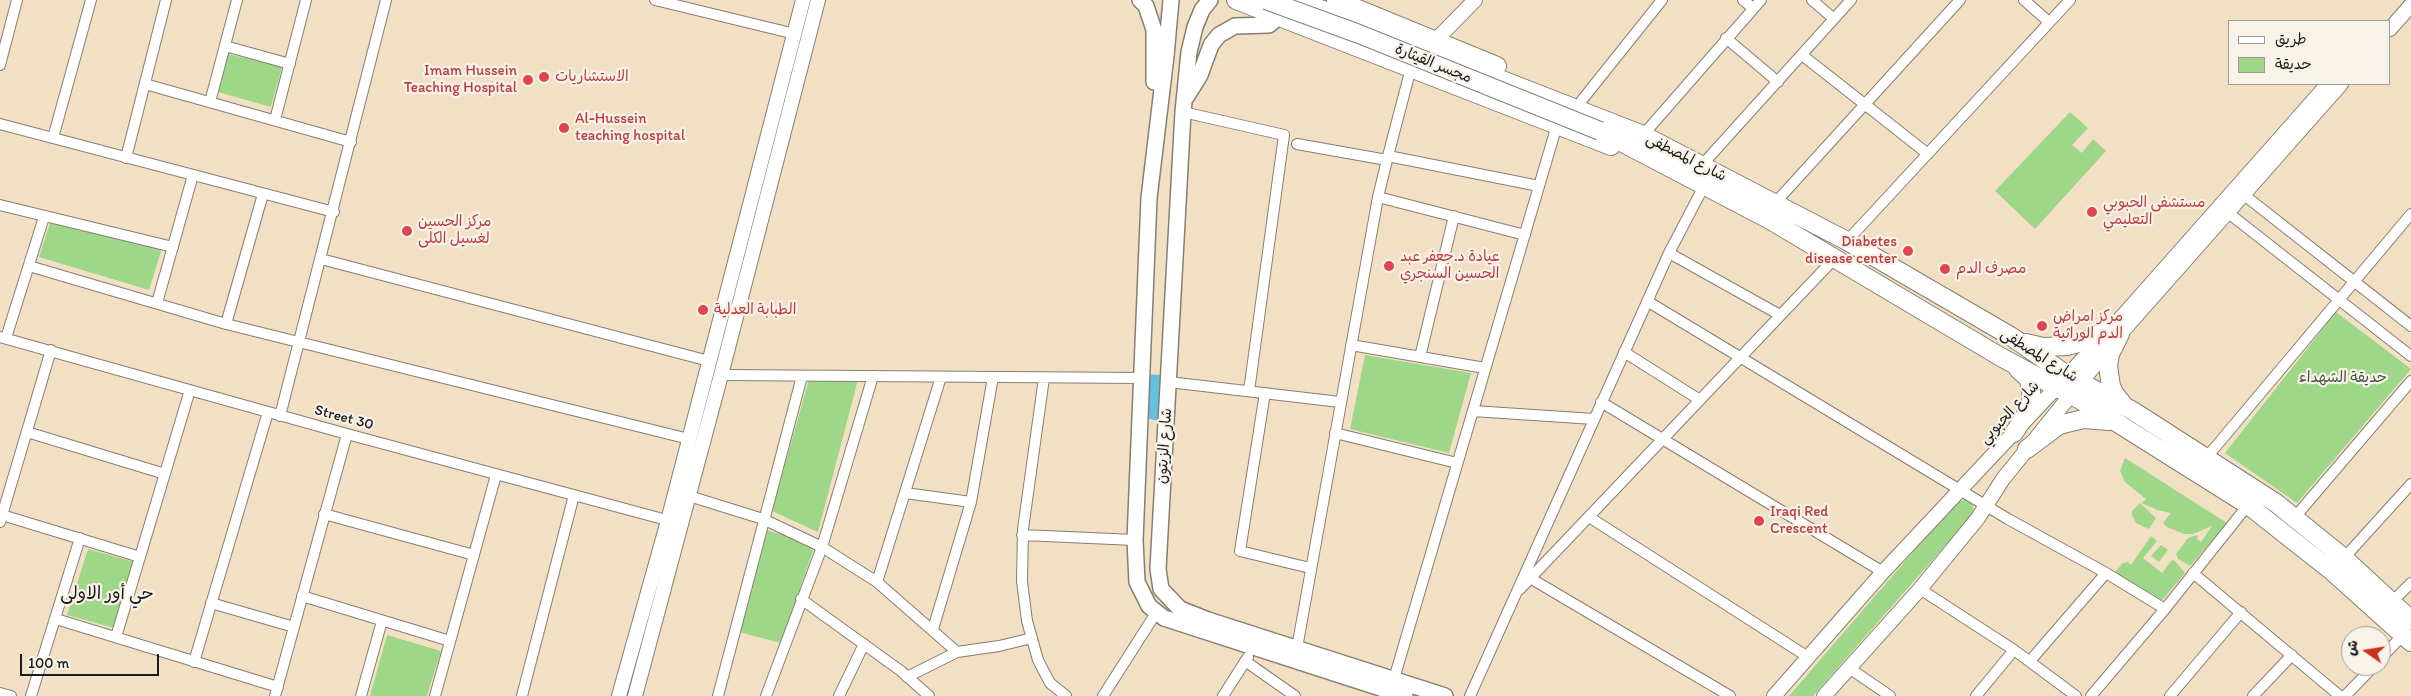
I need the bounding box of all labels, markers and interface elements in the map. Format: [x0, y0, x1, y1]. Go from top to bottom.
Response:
legend [2228, 20, 2391, 85]
text: طريق [2275, 30, 2307, 48]
street label: مجسر القيثارة [1392, 40, 1474, 88]
text: حديقة [2275, 55, 2312, 73]
place label: Imam Hussein Teaching Hospital [404, 62, 517, 97]
place label: الاستشاريات [555, 68, 629, 86]
marker: الاستشاريات [537, 70, 551, 84]
marker: Imam Hussein Teaching Hospital [521, 73, 535, 87]
place label: Al-Hussein teaching hospital [575, 110, 685, 145]
marker: Al-Hussein teaching hospital [557, 121, 571, 135]
street label: شارع المصطفى [1643, 130, 1729, 186]
place label: مستشفى الحبوبي التعليمي [2103, 194, 2205, 229]
marker: مستشفى الحبوبي التعليمي [2085, 205, 2099, 219]
place label: مركز الحسين لغسيل الكلى [418, 213, 492, 248]
marker: مركز الحسين لغسيل الكلى [400, 224, 414, 238]
place label: Diabetes disease center [1805, 233, 1897, 268]
marker: Diabetes disease center [1901, 244, 1915, 258]
place label: عيادة د.جعفر عبد الحسين السنجري [1400, 248, 1500, 283]
marker: عيادة د.جعفر عبد الحسين السنجري [1382, 259, 1396, 273]
place label: مصرف الدم [1956, 260, 2026, 278]
marker: مصرف الدم [1938, 262, 1952, 276]
place label: الطبابة العدلية [714, 301, 796, 319]
marker: الطبابة العدلية [696, 303, 710, 317]
place label: مركز امراض الدم الوراثية [2053, 308, 2123, 343]
marker: مركز امراض الدم الوراثية [2035, 319, 2049, 333]
street label: شارع المصطفى [1997, 325, 2081, 387]
park label: حديقة الشهداء [2299, 369, 2387, 387]
street label: شارع الحبوبي [1976, 378, 2044, 448]
street label: Street 30 [312, 401, 376, 435]
street label: شارع الزيتون [1153, 407, 1177, 485]
place label: Iraqi Red Crescent [1770, 503, 1829, 538]
marker: Iraqi Red Crescent [1752, 514, 1766, 528]
district label: حي أور الاولى [60, 583, 154, 605]
north arrow [2341, 626, 2391, 676]
text: ش [2342, 638, 2362, 657]
scale bar [22, 644, 161, 676]
text: 100 m [28, 654, 69, 672]

